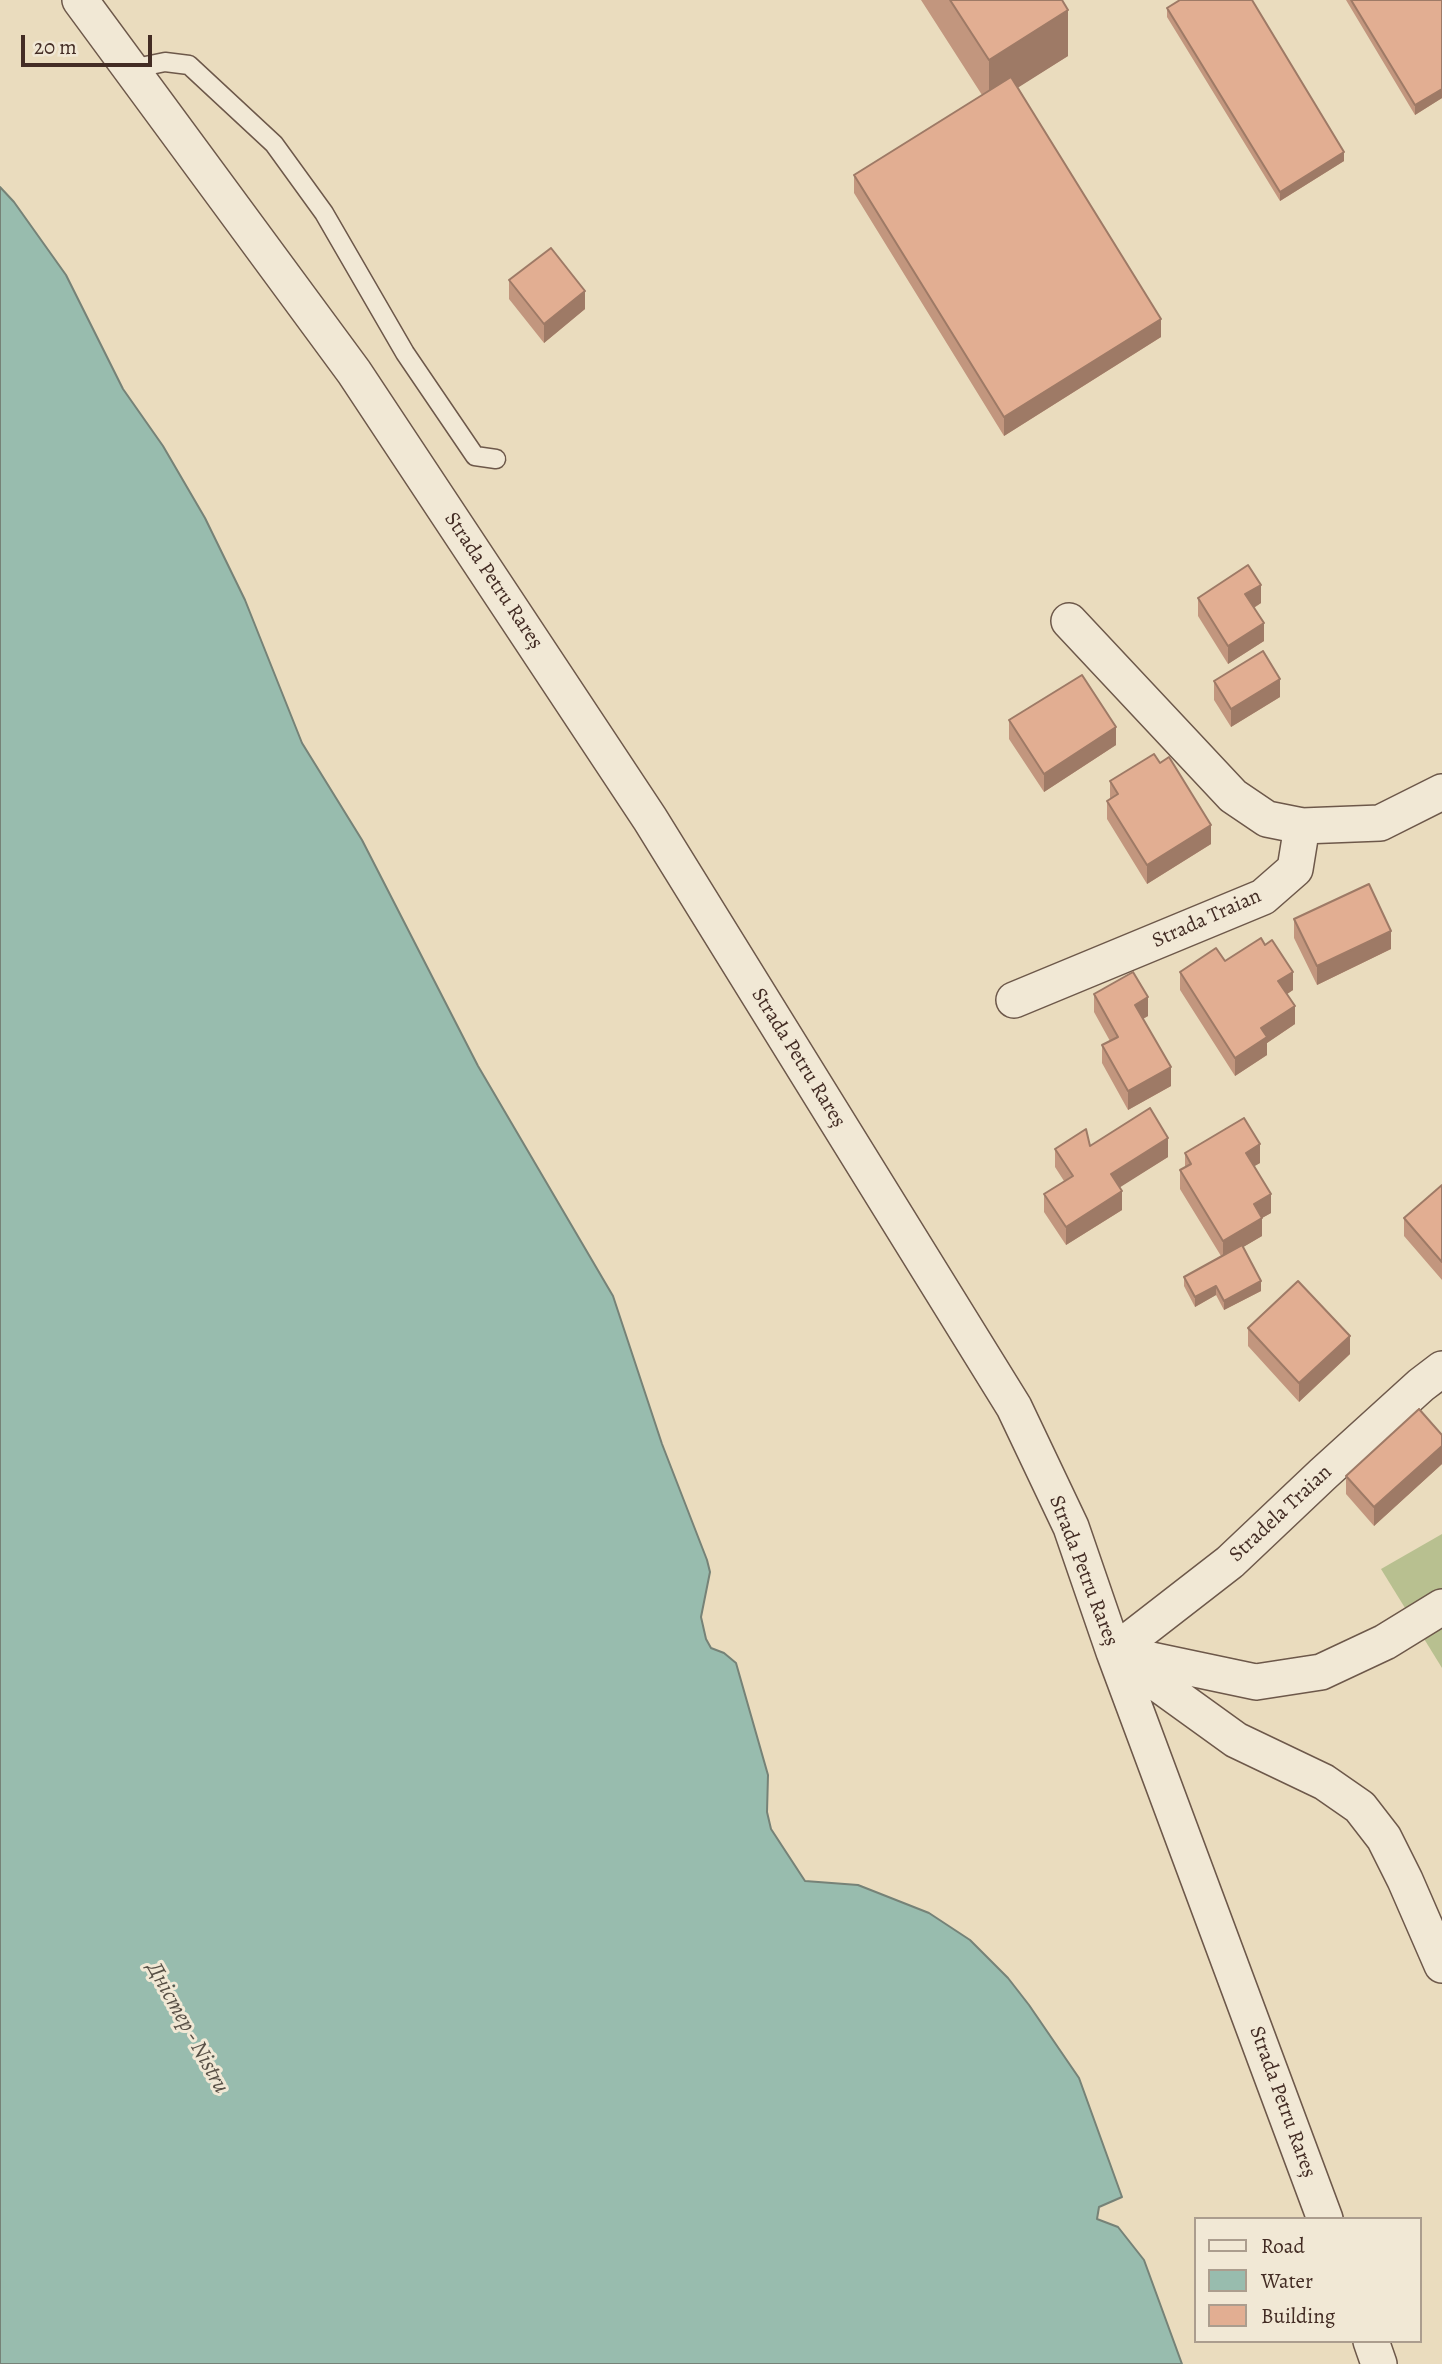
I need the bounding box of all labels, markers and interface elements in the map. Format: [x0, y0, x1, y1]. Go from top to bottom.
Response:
scale bar [24, 21, 156, 65]
text: 20 m [34, 33, 77, 61]
street label: Strada Petru Rareș [438, 508, 548, 654]
street label: Strada Traian [1149, 884, 1265, 954]
street label: Strada Petru Rareș [745, 984, 851, 1132]
street label: Stradela Traian [1224, 1460, 1338, 1568]
street label: Strada Petru Rareș [1043, 1492, 1123, 1650]
water label: Дністер - Nistru [140, 1958, 234, 2098]
street label: Strada Petru Rareș [1243, 2023, 1321, 2181]
legend [1194, 2217, 1421, 2343]
text: Road [1261, 2232, 1305, 2260]
text: Water [1261, 2267, 1313, 2295]
text: Building [1261, 2302, 1335, 2330]

